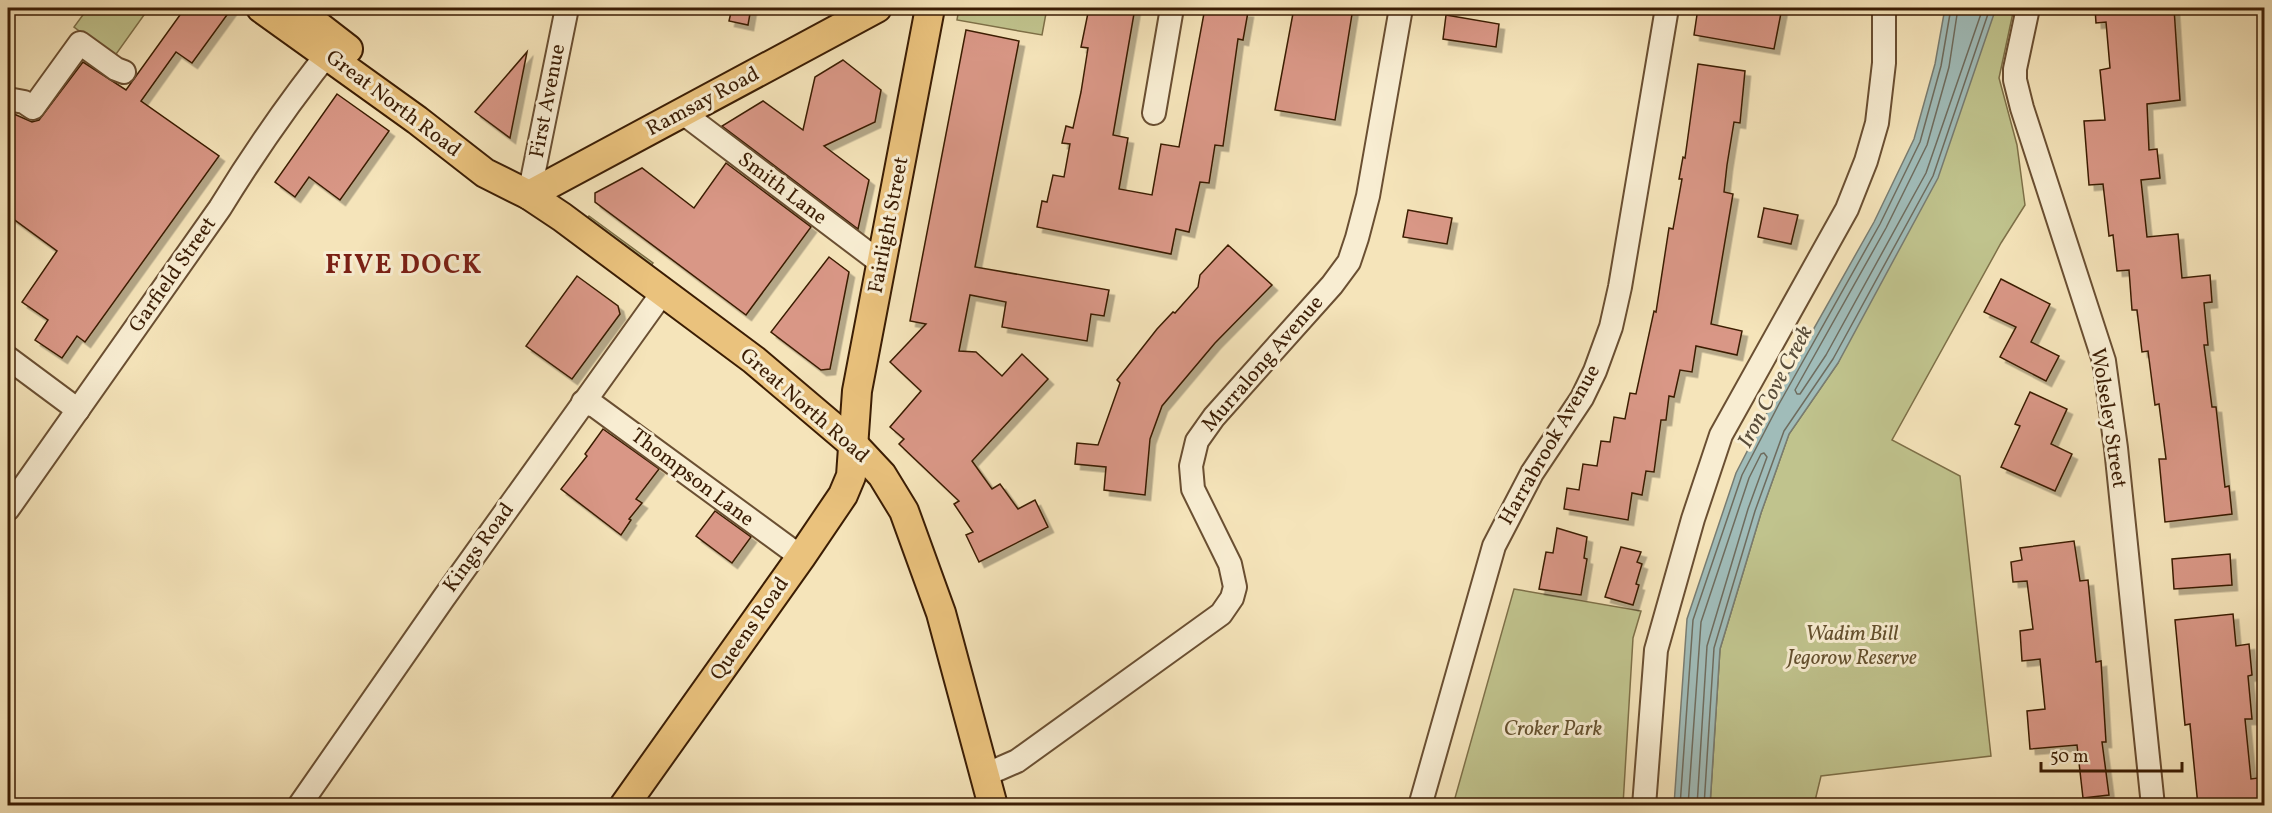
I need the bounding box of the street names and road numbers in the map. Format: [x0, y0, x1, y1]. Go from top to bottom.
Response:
street label: First Avenue [523, 41, 573, 160]
street label: Great North Road [319, 43, 467, 165]
street label: Ramsay Road [641, 60, 765, 144]
street label: Smith Lane [731, 146, 833, 232]
street label: Fairlight Street [862, 154, 916, 296]
street label: Garfield Street [122, 211, 224, 339]
street label: Murralong Avenue [1195, 289, 1331, 439]
street label: Great North Road [733, 342, 875, 470]
street label: Wolseley Street [2083, 346, 2133, 490]
street label: Harrabrook Avenue [1492, 359, 1608, 531]
street label: Thompson Lane [624, 422, 760, 534]
street label: Kings Road [437, 497, 521, 599]
street label: Queens Road [704, 571, 796, 687]

